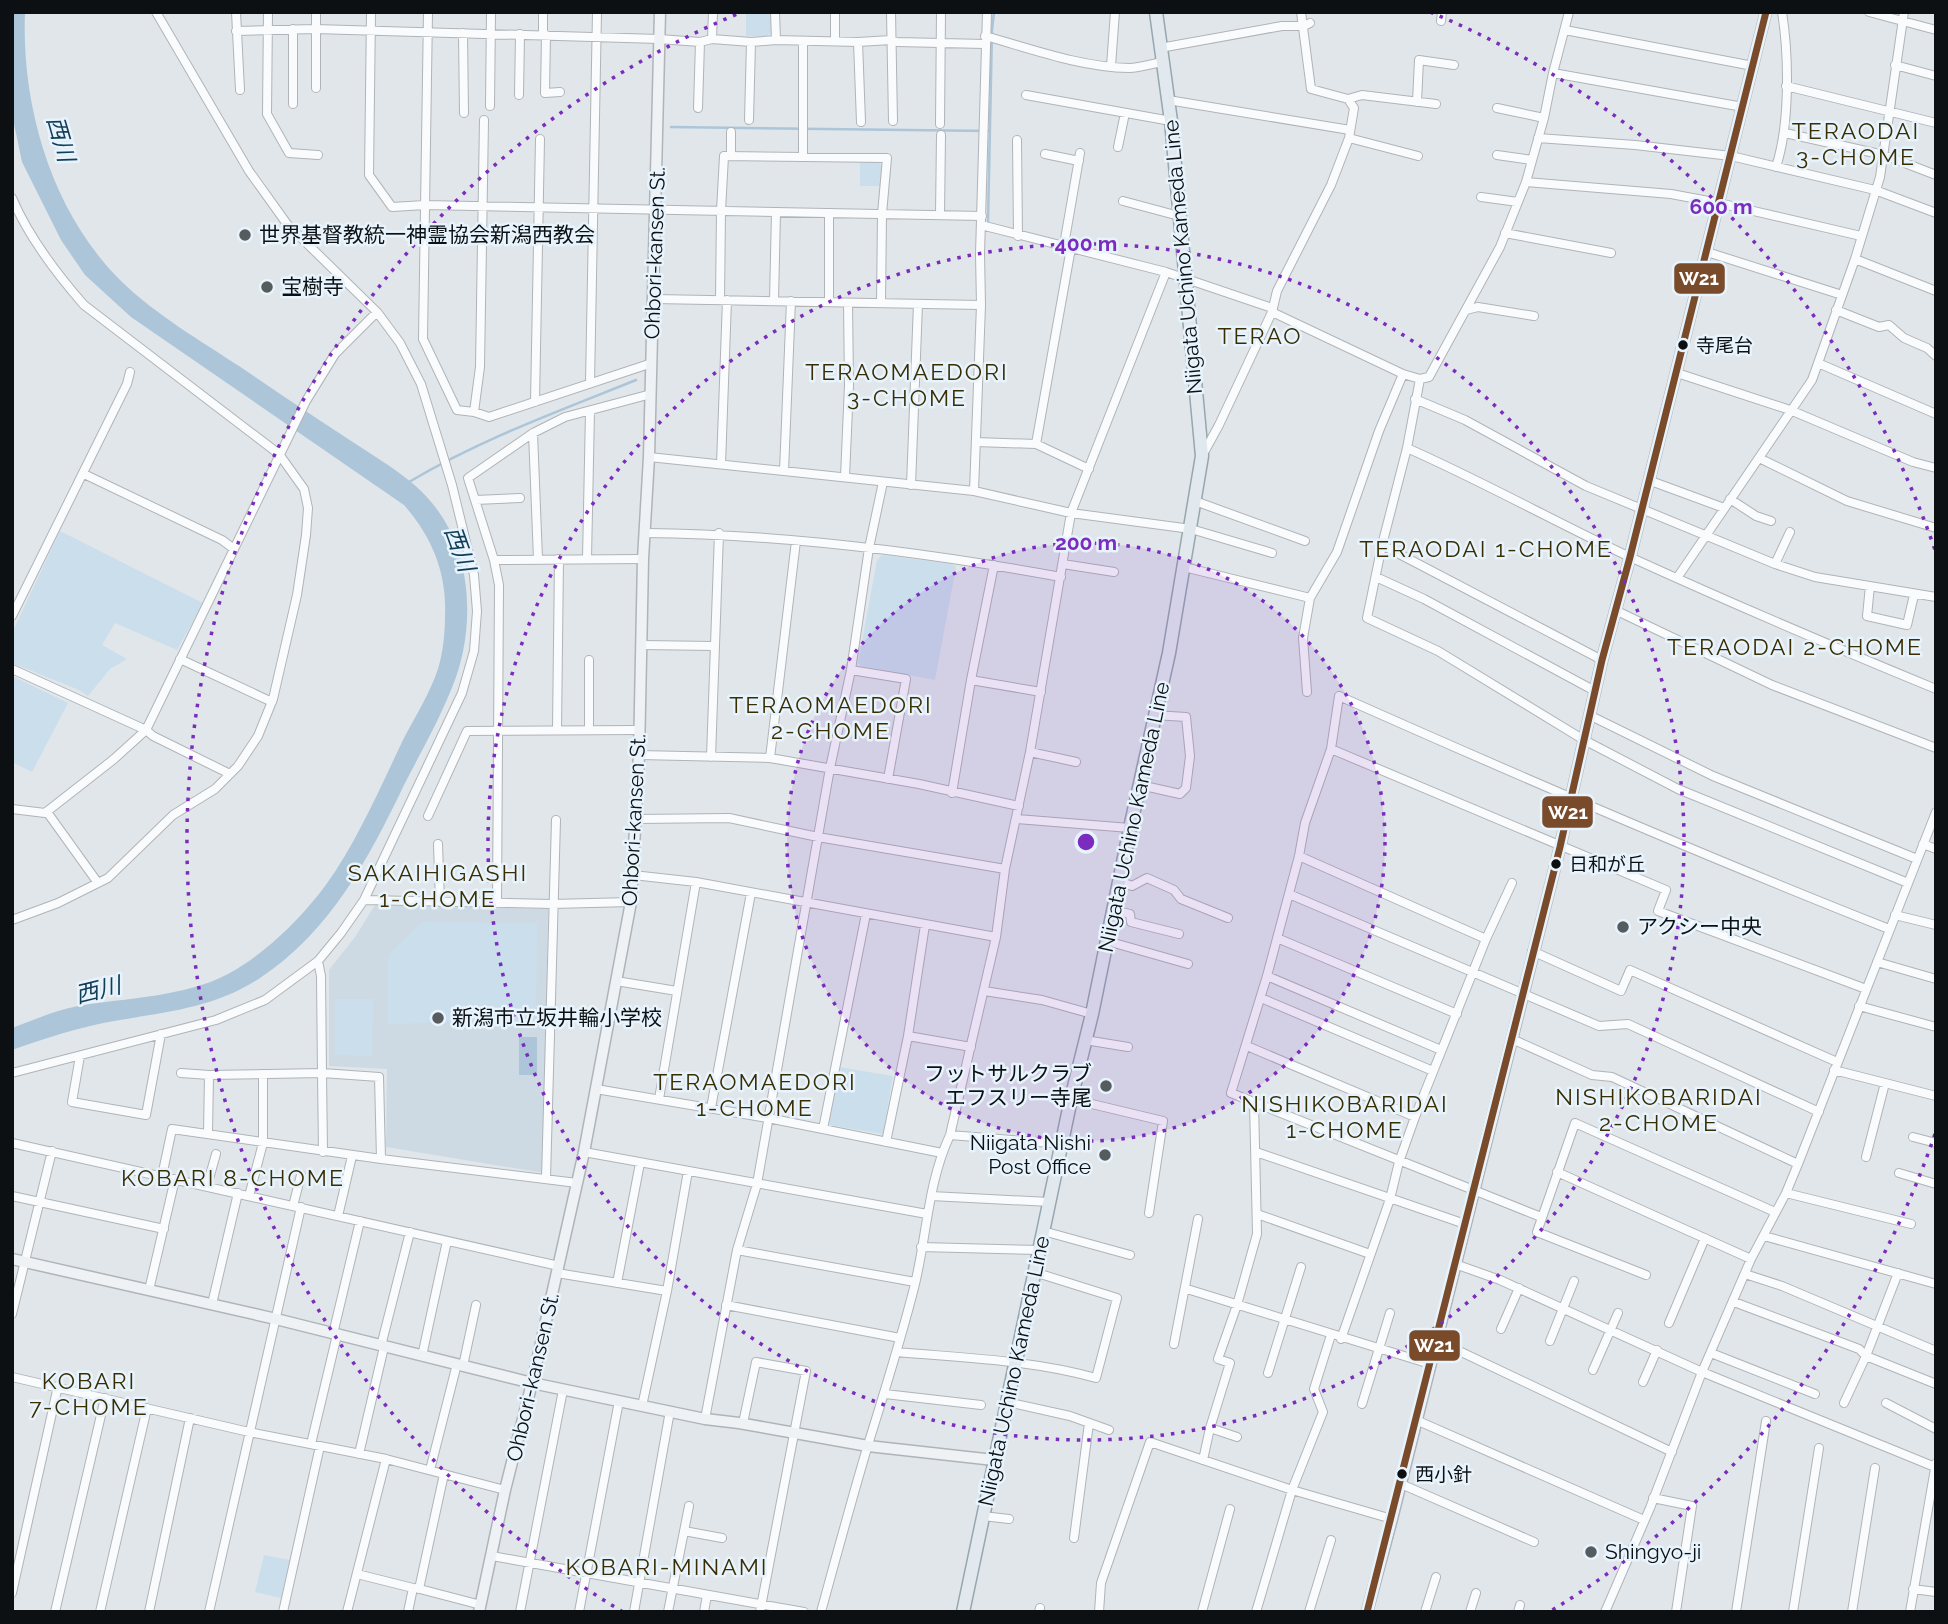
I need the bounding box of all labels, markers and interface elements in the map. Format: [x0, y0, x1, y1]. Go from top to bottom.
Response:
water label: 西川 [42, 113, 82, 168]
district label: TERAODAI 3-CHOME [1792, 117, 1920, 170]
street label: Niigata Uchino Kameda Line [1158, 119, 1207, 395]
street label: Ohbori-kansen St. [639, 166, 670, 340]
text: 600 m [1689, 194, 1753, 219]
place label: 世界基督教統一神霊協会新潟西教会 [259, 222, 595, 247]
marker: 世界基督教統一神霊協会新潟西教会 [237, 227, 253, 243]
text: 400 m [1055, 231, 1117, 256]
line badge: W21 [1673, 262, 1726, 295]
text: W21 [1679, 267, 1719, 289]
place label: 宝樹寺 [281, 274, 344, 299]
marker: 宝樹寺 [259, 279, 275, 295]
district label: TERAO [1217, 322, 1303, 349]
place label: 寺尾台 [1696, 334, 1753, 356]
marker: 寺尾台 [1676, 338, 1690, 352]
district label: TERAOMAEDORI 3-CHOME [805, 358, 1009, 411]
water label: 西川 [440, 523, 482, 578]
text: 200 m [1055, 530, 1117, 555]
district label: TERAODAI 1-CHOME [1359, 535, 1613, 562]
district label: TERAODAI 2-CHOME [1667, 633, 1923, 660]
street label: Niigata Uchino Kameda Line [1093, 680, 1174, 954]
district label: TERAOMAEDORI 2-CHOME [729, 691, 933, 744]
street label: Ohbori-kansen St. [616, 733, 651, 907]
line badge: W21 [1541, 795, 1594, 829]
text: W21 [1548, 801, 1588, 823]
centre of rings [1074, 830, 1098, 854]
place label: 日和が丘 [1569, 853, 1645, 875]
marker: 日和が丘 [1549, 857, 1563, 871]
district label: SAKAIHIGASHI 1-CHOME [348, 859, 528, 912]
place label: アクシー中央 [1637, 914, 1762, 939]
marker: アクシー中央 [1615, 919, 1631, 935]
water label: 西川 [72, 970, 126, 1008]
place label: 新潟市立坂井輪小学校 [452, 1005, 662, 1030]
marker: 新潟市立坂井輪小学校 [430, 1010, 446, 1026]
place label: フットサルクラブ エフスリー寺尾 [924, 1061, 1092, 1110]
district label: TERAOMAEDORI 1-CHOME [653, 1068, 857, 1121]
marker: フットサルクラブ エフスリー寺尾 [1098, 1078, 1114, 1094]
district label: NISHIKOBARIDAI 2-CHOME [1555, 1083, 1763, 1136]
district label: NISHIKOBARIDAI 1-CHOME [1241, 1090, 1449, 1143]
place label: Niigata Nishi Post Office [970, 1130, 1091, 1179]
marker: Niigata Nishi Post Office [1097, 1147, 1113, 1163]
district label: KOBARI 8-CHOME [121, 1164, 345, 1191]
street label: Niigata Uchino Kameda Line [973, 1234, 1054, 1508]
street label: Ohbori-kansen St. [501, 1290, 564, 1464]
line badge: W21 [1408, 1329, 1461, 1362]
text: W21 [1414, 1334, 1454, 1356]
district label: KOBARI 7-CHOME [29, 1367, 149, 1420]
place label: 西小針 [1415, 1463, 1472, 1485]
marker: 西小針 [1395, 1467, 1409, 1481]
place label: Shingyo-ji [1605, 1539, 1701, 1564]
marker: Shingyo-ji [1583, 1544, 1599, 1560]
district label: KOBARI-MINAMI [565, 1553, 769, 1580]

